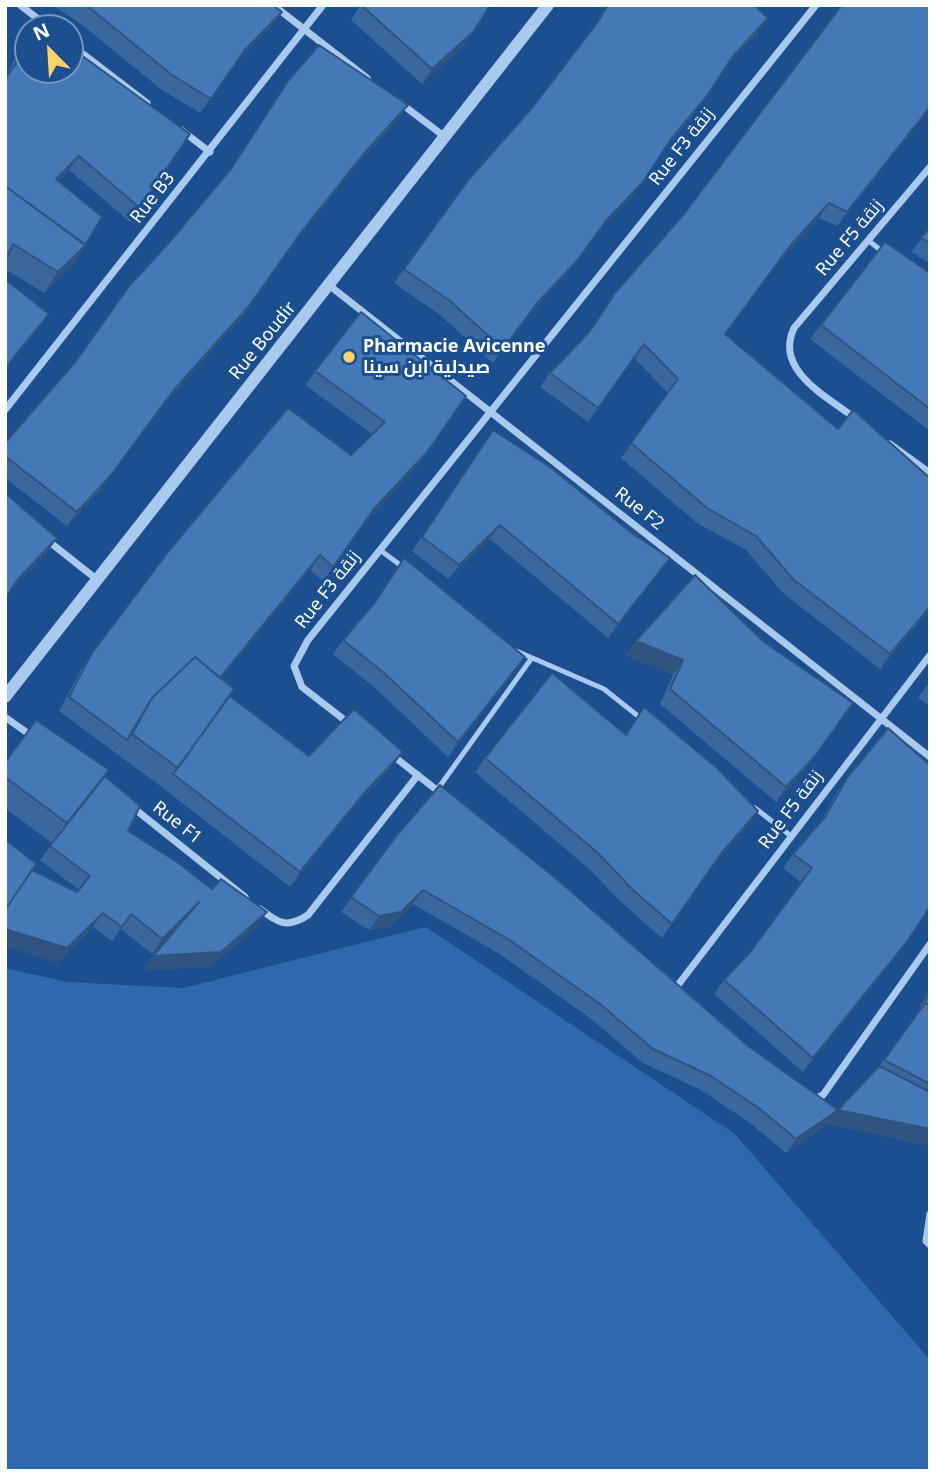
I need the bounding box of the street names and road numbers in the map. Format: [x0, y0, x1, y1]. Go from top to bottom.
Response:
street label: Rue F3 زنقة [645, 104, 719, 190]
street label: Rue B3 [126, 168, 180, 228]
street label: Rue F5 زنقة [812, 195, 888, 281]
street label: Rue Boudir [225, 298, 301, 384]
street label: Rue F2 [610, 483, 668, 535]
street label: Rue F3 زنقة [291, 547, 365, 633]
street label: Rue F5 زنقة [754, 766, 828, 854]
street label: Rue F1 [148, 797, 206, 849]

